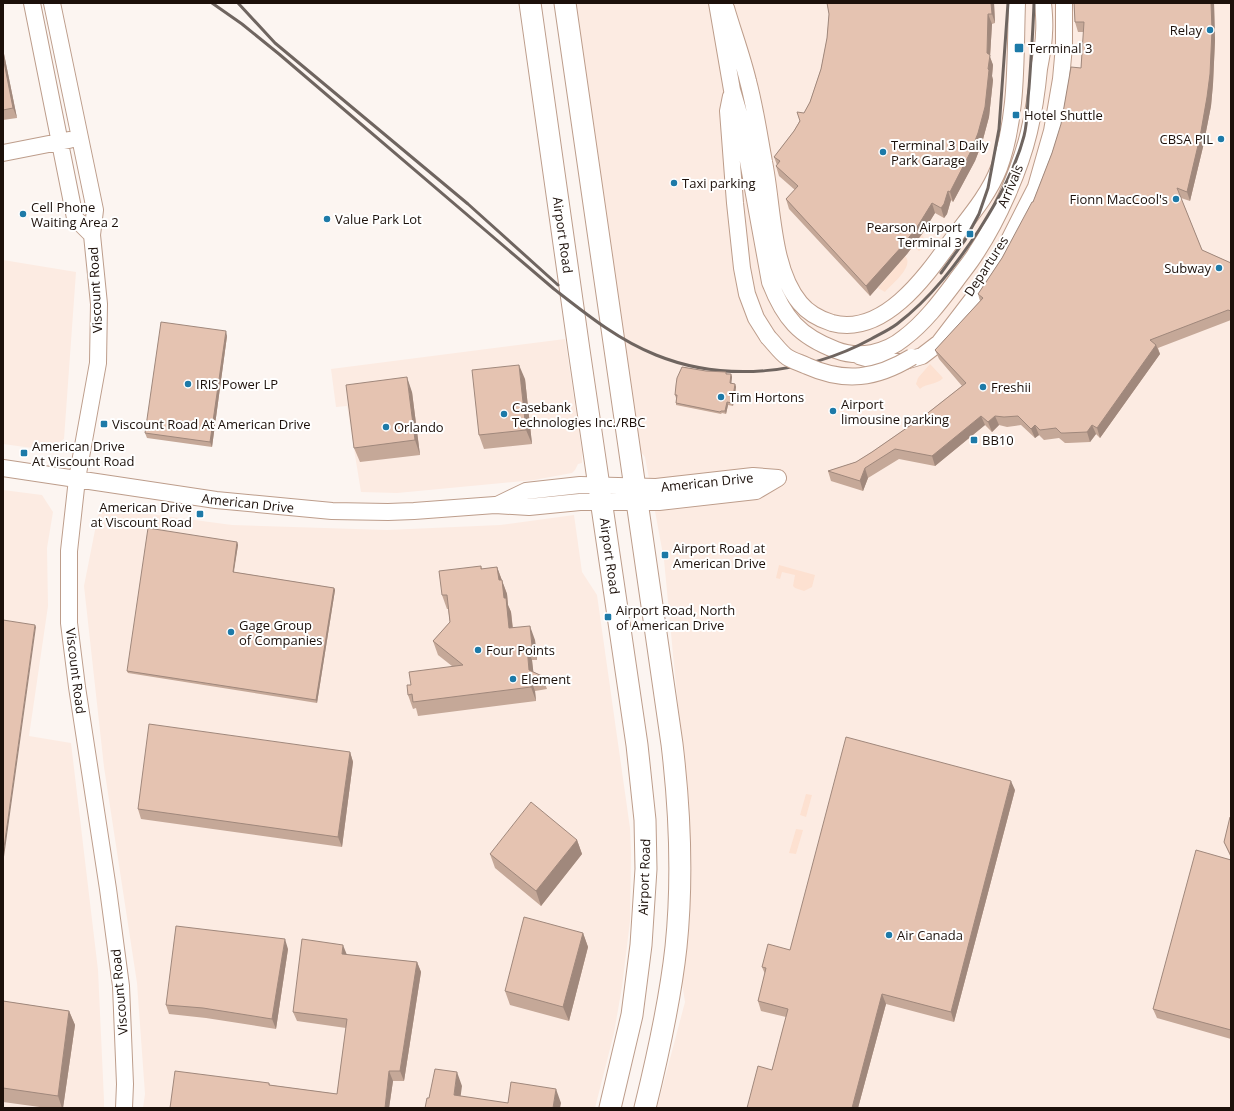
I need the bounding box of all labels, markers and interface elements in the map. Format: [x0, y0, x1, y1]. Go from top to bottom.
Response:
place label: Relay [1170, 21, 1202, 39]
marker: Relay [1205, 25, 1215, 35]
place label: Terminal 3 [1028, 39, 1092, 57]
marker: Terminal 3 [1013, 42, 1025, 54]
place label: Hotel Shuttle [1024, 106, 1103, 124]
marker: Hotel Shuttle [1011, 110, 1021, 120]
place label: CBSA PIL [1159, 130, 1213, 148]
marker: CBSA PIL [1216, 134, 1226, 144]
place label: Terminal 3 Daily Park Garage [891, 136, 989, 169]
marker: Terminal 3 Daily Park Garage [878, 147, 888, 157]
street label: Arrivals [993, 162, 1027, 210]
place label: Taxi parking [682, 174, 755, 192]
marker: Taxi parking [669, 178, 679, 188]
place label: Fionn MacCool's [1070, 190, 1168, 208]
marker: Fionn MacCool's [1171, 194, 1181, 204]
street label: Airport Road [549, 196, 577, 274]
place label: Cell Phone Waiting Area 2 [31, 198, 119, 231]
marker: Cell Phone Waiting Area 2 [18, 209, 28, 219]
place label: Value Park Lot [335, 210, 422, 228]
marker: Value Park Lot [322, 214, 332, 224]
place label: Pearson Airport Terminal 3 [866, 218, 962, 251]
marker: Pearson Airport Terminal 3 [965, 229, 975, 239]
street label: Departures [960, 232, 1012, 300]
street label: Viscount Road [84, 246, 106, 334]
place label: Subway [1164, 259, 1211, 277]
marker: Subway [1214, 263, 1224, 273]
place label: IRIS Power LP [196, 375, 278, 393]
place label: Freshii [991, 378, 1031, 396]
marker: IRIS Power LP [183, 379, 193, 389]
marker: Freshii [978, 382, 988, 392]
place label: Tim Hortons [729, 388, 804, 406]
marker: Tim Hortons [716, 392, 726, 402]
place label: Airport limousine parking [841, 395, 949, 428]
place label: Casebank Technologies Inc./RBC [512, 398, 645, 431]
marker: Airport limousine parking [828, 406, 838, 416]
marker: Casebank Technologies Inc./RBC [499, 409, 509, 419]
place label: Viscount Road At American Drive [112, 415, 311, 433]
place label: Orlando [394, 418, 444, 436]
marker: Viscount Road At American Drive [99, 419, 109, 429]
marker: Orlando [381, 422, 391, 432]
place label: BB10 [982, 431, 1014, 449]
marker: BB10 [969, 435, 979, 445]
place label: American Drive At Viscount Road [32, 437, 134, 470]
marker: American Drive At Viscount Road [19, 448, 29, 458]
street label: American Drive [660, 468, 754, 496]
street label: American Drive [201, 489, 295, 517]
place label: American Drive at Viscount Road [91, 498, 192, 531]
marker: American Drive at Viscount Road [195, 509, 205, 519]
street label: Airport Road [596, 517, 624, 595]
place label: Airport Road at American Drive [673, 539, 766, 572]
marker: Airport Road at American Drive [660, 550, 670, 560]
place label: Airport Road, North of American Drive [616, 601, 735, 634]
marker: Airport Road, North of American Drive [603, 612, 613, 622]
place label: Gage Group of Companies [239, 616, 323, 649]
street label: Viscount Road [62, 627, 90, 715]
marker: Gage Group of Companies [226, 627, 236, 637]
place label: Four Points [486, 641, 555, 659]
marker: Four Points [473, 645, 483, 655]
place label: Element [521, 670, 571, 688]
marker: Element [508, 674, 518, 684]
street label: Airport Road [634, 838, 654, 916]
place label: Air Canada [897, 926, 963, 944]
marker: Air Canada [884, 930, 894, 940]
street label: Viscount Road [106, 948, 132, 1036]

